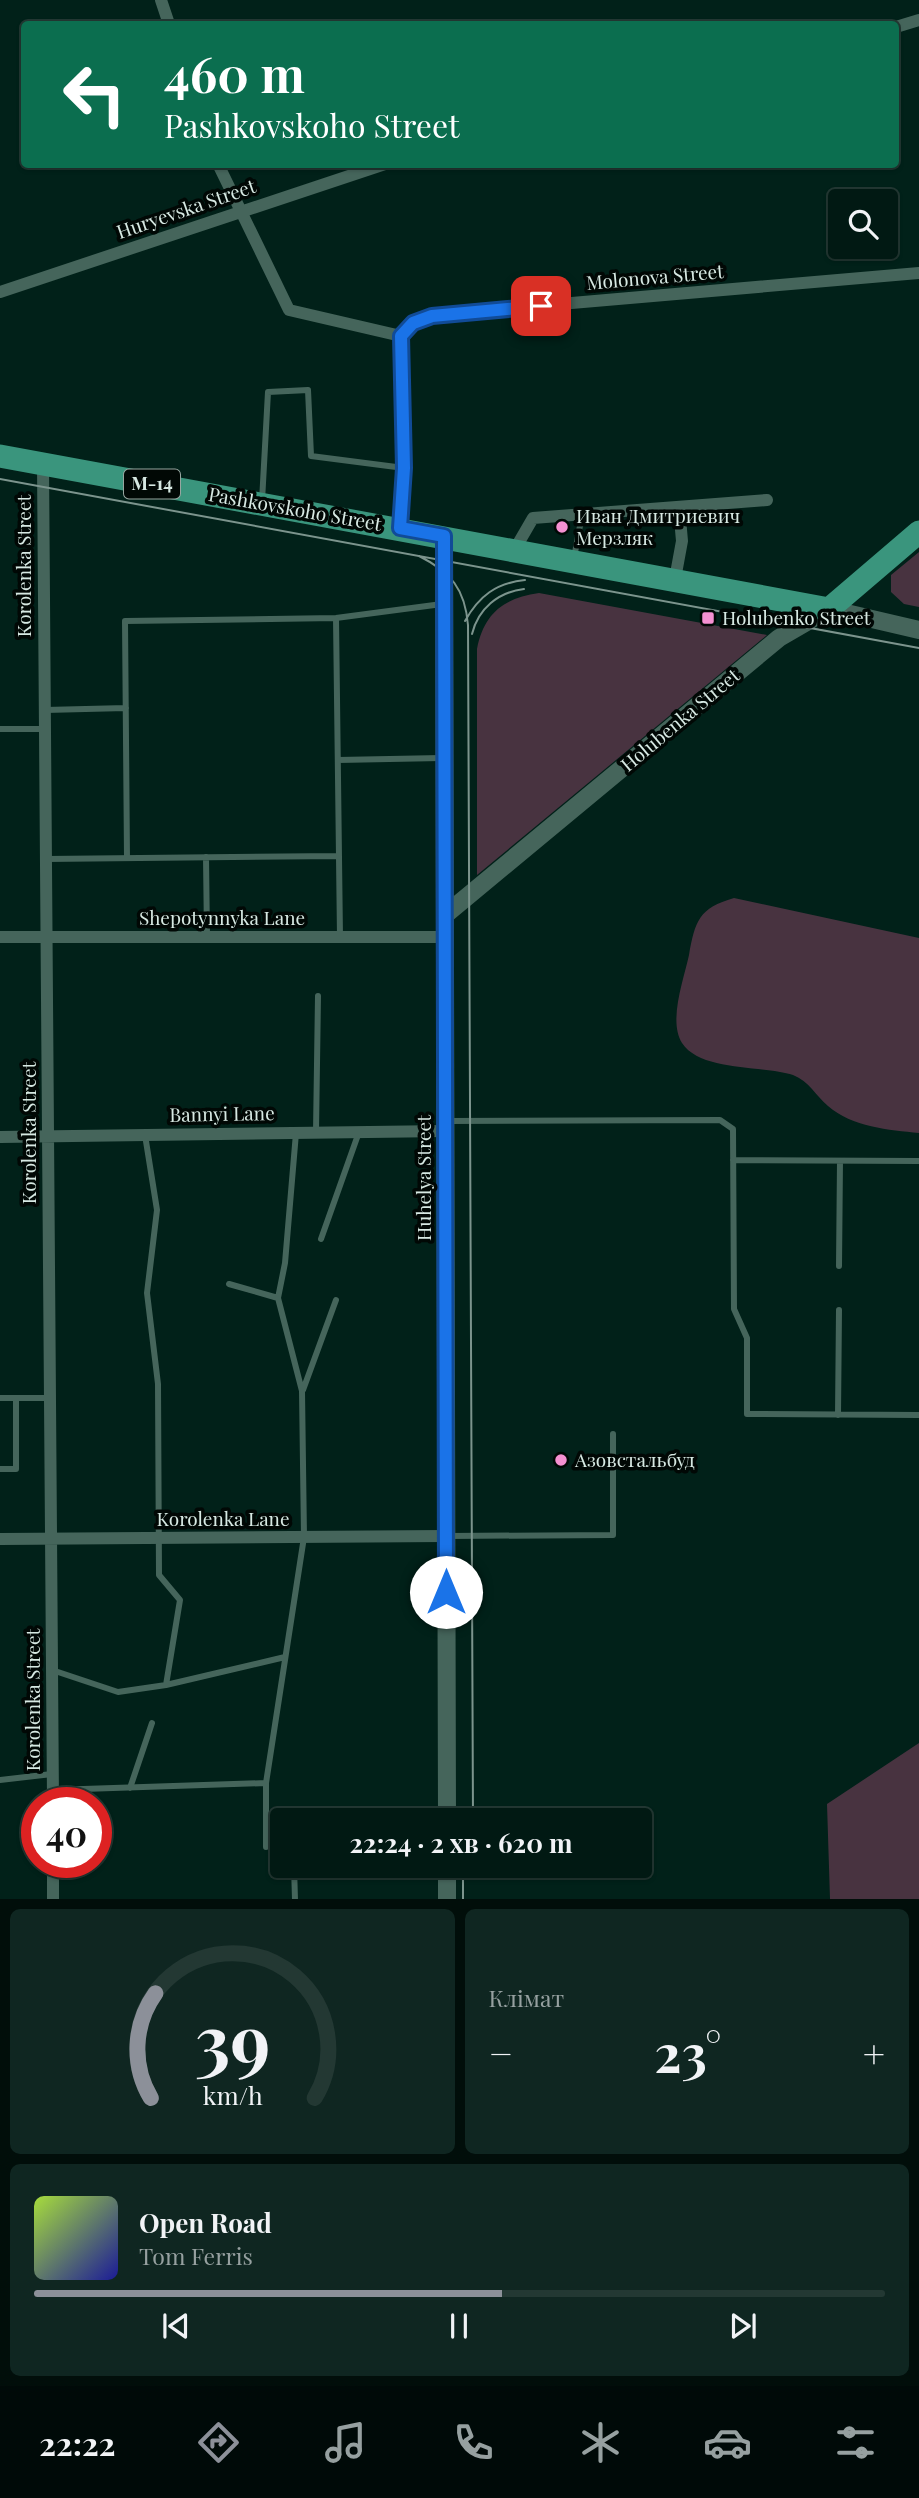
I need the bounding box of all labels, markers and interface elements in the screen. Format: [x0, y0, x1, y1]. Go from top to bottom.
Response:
text: 460 m [164, 40, 305, 105]
icon: left [49, 49, 140, 140]
text: Pashkovskoho Street [164, 103, 459, 146]
street label: Huryevska Street [113, 172, 259, 244]
map controls [828, 189, 898, 259]
button: search [828, 189, 898, 259]
street label: Molonova Street [585, 257, 725, 295]
pin [511, 276, 571, 336]
icon: arrive [522, 287, 560, 325]
road number: М-14 [124, 470, 180, 498]
street label: Pashkovskoho Street [207, 480, 384, 536]
street label: Korolenka Street [10, 494, 36, 637]
place label: Иван Дмитриевич Мерзляк [576, 502, 741, 550]
marker: Иван Дмитриевич Мерзляк [554, 519, 570, 535]
place label: Holubenko Street [722, 604, 871, 630]
marker: Holubenko Street [700, 610, 716, 626]
street label: Holubenka Street [614, 662, 744, 777]
street label: Shepotynnyka Lane [139, 904, 305, 930]
street label: Korolenka Street [15, 1061, 41, 1204]
street label: Bannyi Lane [169, 1099, 275, 1127]
street label: Huhelya Street [410, 1115, 436, 1241]
place label: Азовстальбуд [574, 1446, 695, 1472]
marker: Азовстальбуд [553, 1452, 569, 1468]
street label: Korolenka Lane [156, 1505, 290, 1531]
position arrow [409, 1555, 483, 1629]
street label: Korolenka Street [19, 1628, 45, 1771]
speed limit sign: 40 [21, 1787, 112, 1878]
text: 22:24 · 2 хв · 620 m [349, 1825, 573, 1860]
text: Клімат [489, 1982, 564, 2013]
text: 39 [194, 1989, 270, 2086]
text: 23° [654, 2017, 721, 2086]
text: − [489, 2027, 513, 2078]
text: + [863, 2027, 885, 2078]
text: km/h [202, 2077, 263, 2110]
text: Open Road [139, 2205, 272, 2240]
text: Tom Ferris [139, 2240, 253, 2271]
icon: previous [157, 2307, 195, 2345]
icon: pause [440, 2307, 478, 2345]
icon: next [724, 2307, 762, 2345]
icon: directions [194, 2418, 243, 2467]
icon: music [321, 2418, 370, 2467]
icon: phone [449, 2418, 498, 2467]
icon: climate [576, 2418, 625, 2467]
icon: car [703, 2418, 752, 2467]
icon: filters [831, 2418, 880, 2467]
text: 22:22 [39, 2421, 115, 2464]

